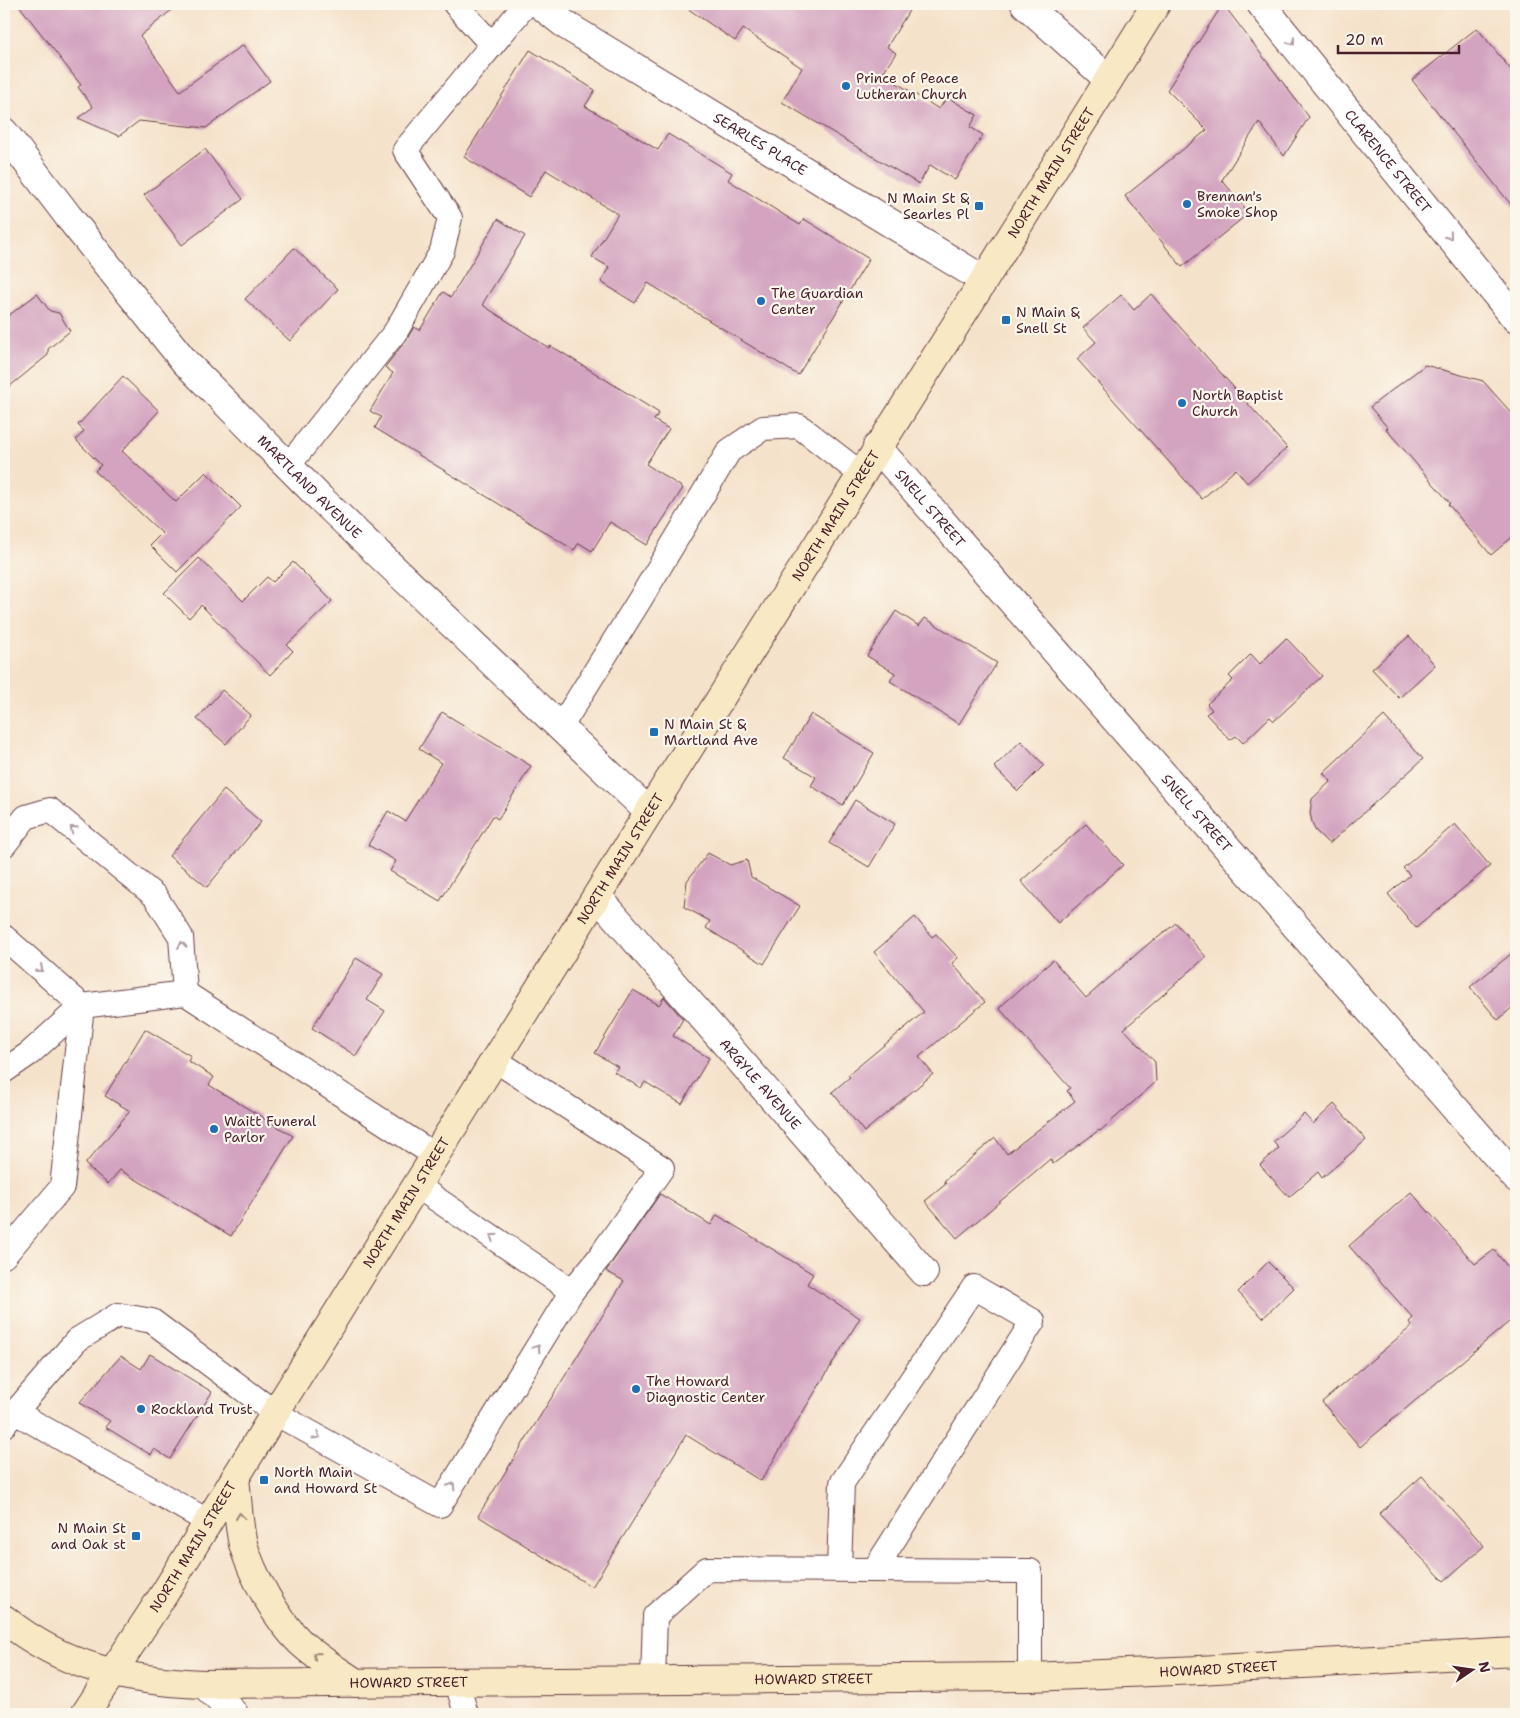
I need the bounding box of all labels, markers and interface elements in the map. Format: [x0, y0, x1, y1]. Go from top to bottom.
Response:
scale bar [1338, 22, 1459, 54]
text: 20 m [1345, 30, 1384, 50]
one-way arrow [1286, 36, 1295, 45]
place label: Prince of Peace Lutheran Church [856, 69, 967, 103]
marker: Prince of Peace Lutheran Church [840, 80, 852, 92]
street label: NORTH MAIN STREET [1003, 104, 1099, 241]
street label: CLARENCE STREET [1341, 106, 1436, 217]
street label: SEARLES PLACE [710, 108, 811, 179]
place label: Brennan's Smoke Shop [1197, 187, 1278, 221]
place label: N Main St & Searles Pl [887, 189, 970, 223]
marker: Brennan's Smoke Shop [1181, 198, 1193, 210]
marker: N Main St & Searles Pl [973, 200, 985, 212]
one-way arrow [1444, 230, 1452, 239]
place label: The Guardian Center [771, 284, 864, 318]
marker: The Guardian Center [755, 295, 767, 307]
place label: N Main & Snell St [1016, 303, 1080, 337]
marker: N Main & Snell St [1000, 314, 1012, 326]
place label: North Baptist Church [1192, 386, 1283, 420]
marker: North Baptist Church [1176, 397, 1188, 409]
street label: MARTLAND AVENUE [254, 431, 366, 542]
street label: NORTH MAIN STREET [788, 447, 884, 584]
street label: SNELL STREET [891, 465, 970, 551]
place label: N Main St & Martland Ave [664, 715, 758, 749]
marker: N Main St & Martland Ave [648, 726, 660, 738]
street label: SNELL STREET [1158, 770, 1236, 856]
street label: NORTH MAIN STREET [573, 789, 668, 927]
one-way arrow [70, 826, 79, 834]
one-way arrow [177, 941, 188, 949]
one-way arrow [35, 964, 44, 973]
street label: ARGYLE AVENUE [716, 1035, 805, 1133]
place label: Waitt Funeral Parlor [224, 1112, 317, 1146]
marker: Waitt Funeral Parlor [208, 1123, 220, 1135]
street label: NORTH MAIN STREET [359, 1133, 454, 1271]
one-way arrow [489, 1234, 498, 1243]
one-way arrow [531, 1344, 540, 1353]
place label: The Howard Diagnostic Center [646, 1372, 766, 1406]
marker: The Howard Diagnostic Center [630, 1383, 642, 1395]
place label: Rockland Trust [151, 1400, 253, 1418]
marker: Rockland Trust [135, 1403, 147, 1415]
one-way arrow [312, 1430, 321, 1440]
place label: North Main and Howard St [274, 1463, 377, 1497]
marker: North Main and Howard St [258, 1474, 270, 1486]
street label: NORTH MAIN STREET [145, 1478, 240, 1616]
one-way arrow [445, 1482, 455, 1491]
one-way arrow [235, 1512, 246, 1520]
place label: N Main St and Oak st [51, 1519, 126, 1553]
marker: N Main St and Oak st [130, 1530, 142, 1542]
north arrow [1448, 1646, 1498, 1696]
one-way arrow [312, 1652, 321, 1661]
street label: HOWARD STREET [1159, 1657, 1279, 1681]
text: N [1475, 1660, 1495, 1675]
street label: HOWARD STREET [754, 1669, 873, 1688]
street label: HOWARD STREET [349, 1673, 468, 1692]

